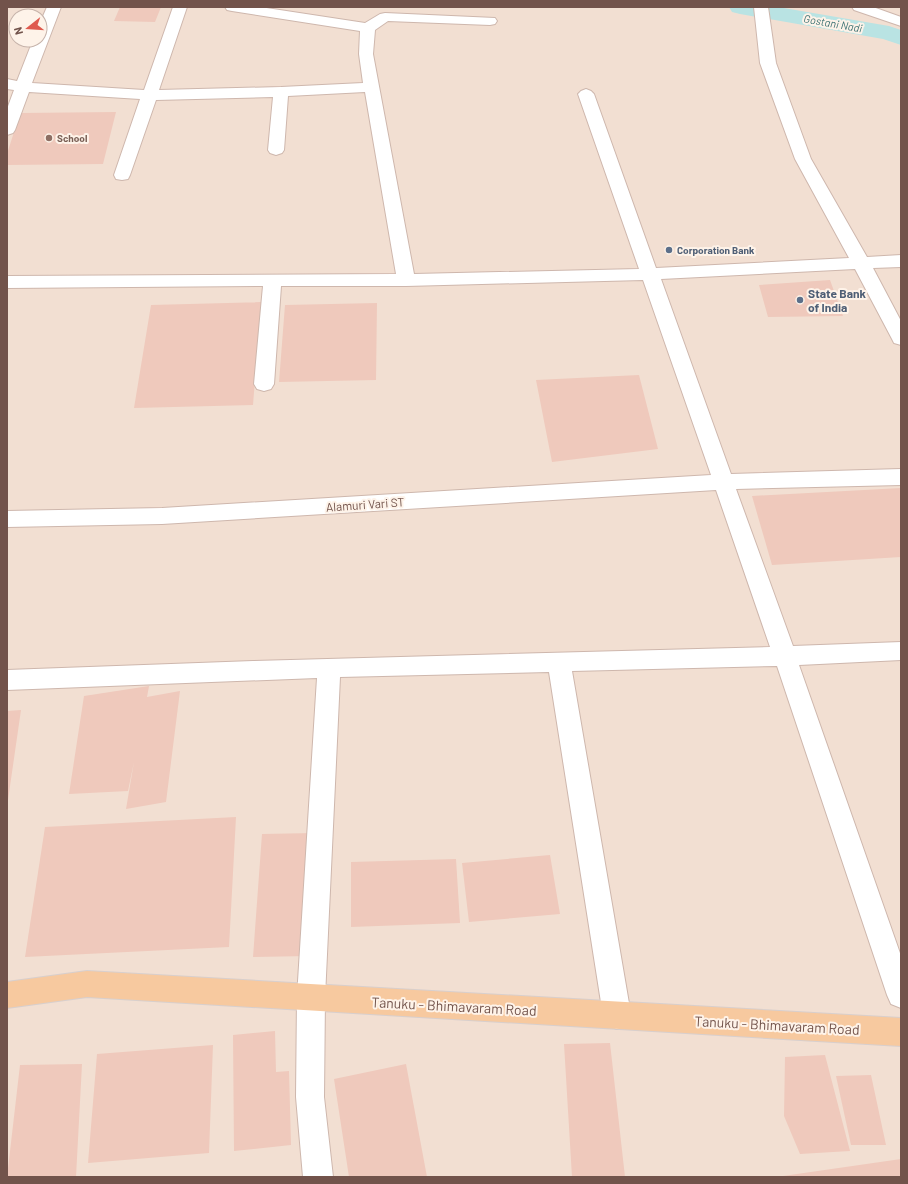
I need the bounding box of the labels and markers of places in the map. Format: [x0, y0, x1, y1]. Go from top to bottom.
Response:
place label: School [57, 132, 87, 144]
marker: School [44, 133, 54, 143]
place label: Corporation Bank [677, 244, 755, 256]
marker: Corporation Bank [664, 245, 674, 255]
place label: State Bank of India [808, 286, 867, 314]
marker: State Bank of India [795, 295, 805, 305]

